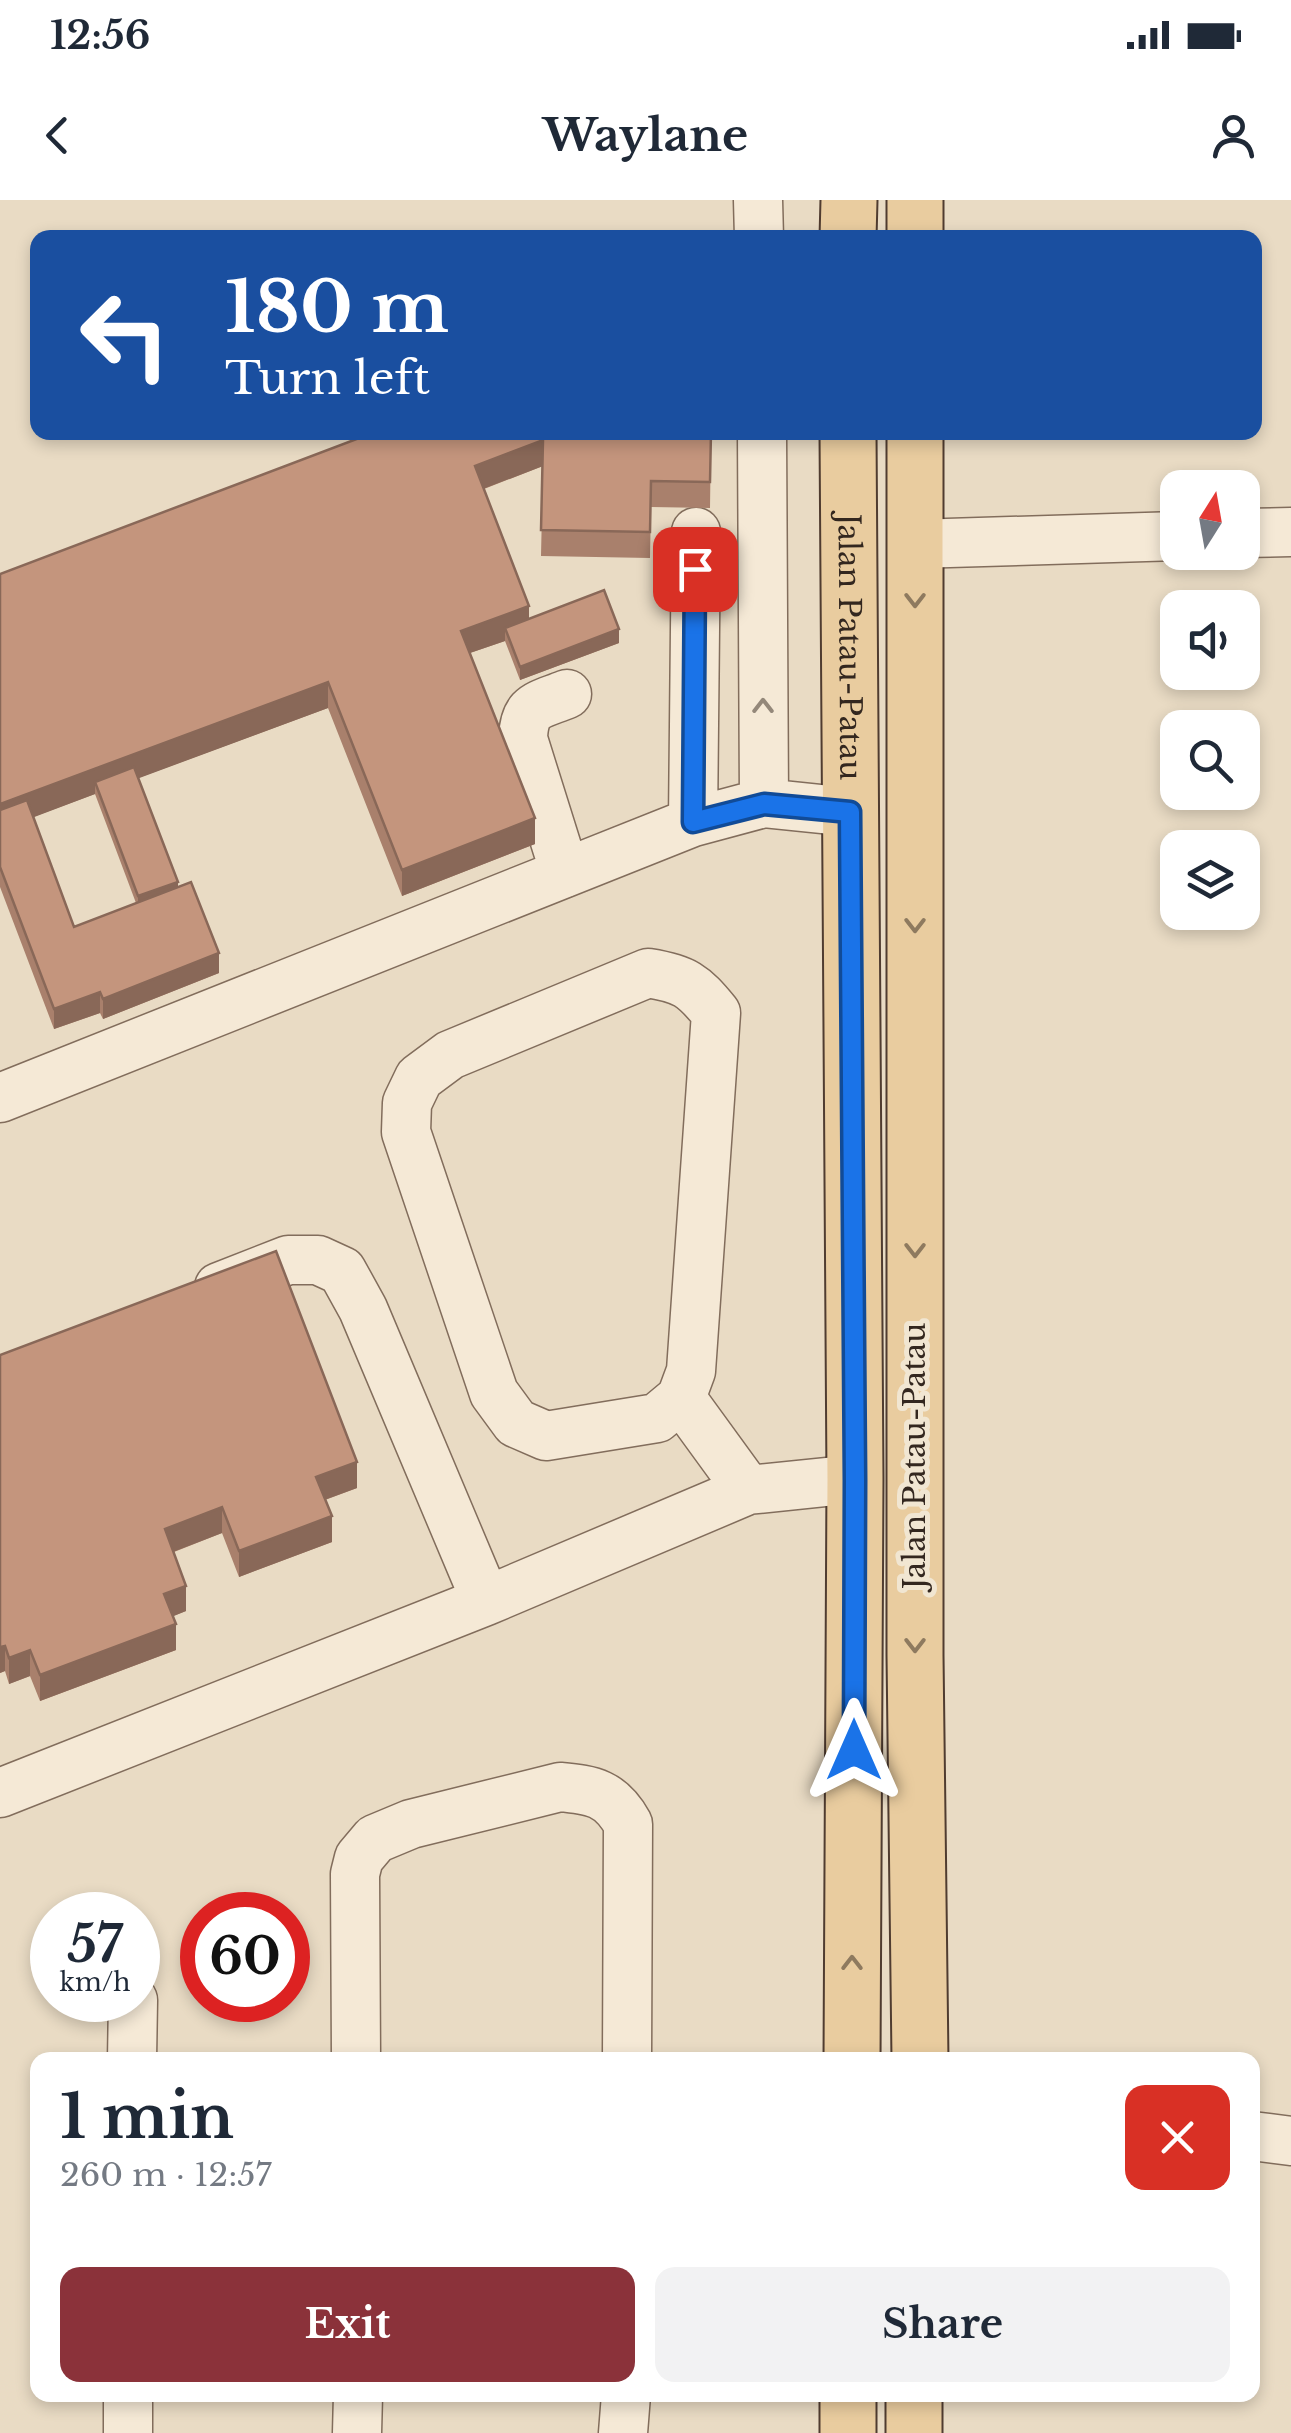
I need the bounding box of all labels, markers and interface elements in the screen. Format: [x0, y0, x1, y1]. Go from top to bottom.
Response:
text: 12:56 [50, 12, 150, 59]
text: Waylane [543, 107, 748, 163]
icon: back [30, 108, 85, 163]
icon: person [1206, 108, 1261, 163]
text: 180 m [225, 264, 449, 351]
icon: left [60, 270, 190, 400]
text: Turn left [225, 350, 430, 406]
north arrow [1160, 470, 1260, 570]
map controls [1160, 470, 1260, 930]
street label: Jalan Patau-Patau [831, 510, 869, 780]
pin [653, 527, 738, 612]
icon: arrive [668, 542, 723, 597]
button: sound [1160, 590, 1260, 690]
one-way arrow [904, 592, 926, 608]
one-way arrow [753, 697, 774, 713]
button: search [1160, 710, 1260, 810]
button: layers [1160, 830, 1260, 930]
one-way arrow [904, 918, 926, 933]
one-way arrow [904, 1242, 926, 1258]
street label: Jalan Patau-Patau [896, 1323, 933, 1593]
one-way arrow [904, 1638, 926, 1653]
position arrow [802, 1698, 906, 1802]
speed limit sign: 60 [180, 1892, 310, 2022]
text: 57 [67, 1913, 123, 1976]
one-way arrow [842, 1954, 863, 1970]
text: km/h [60, 1967, 130, 1998]
text: 1 min [60, 2080, 234, 2154]
button: close [1125, 2085, 1230, 2190]
text: 260 m · 12:57 [60, 2155, 272, 2195]
button: Exit [60, 2267, 635, 2382]
button: Share [655, 2267, 1230, 2382]

